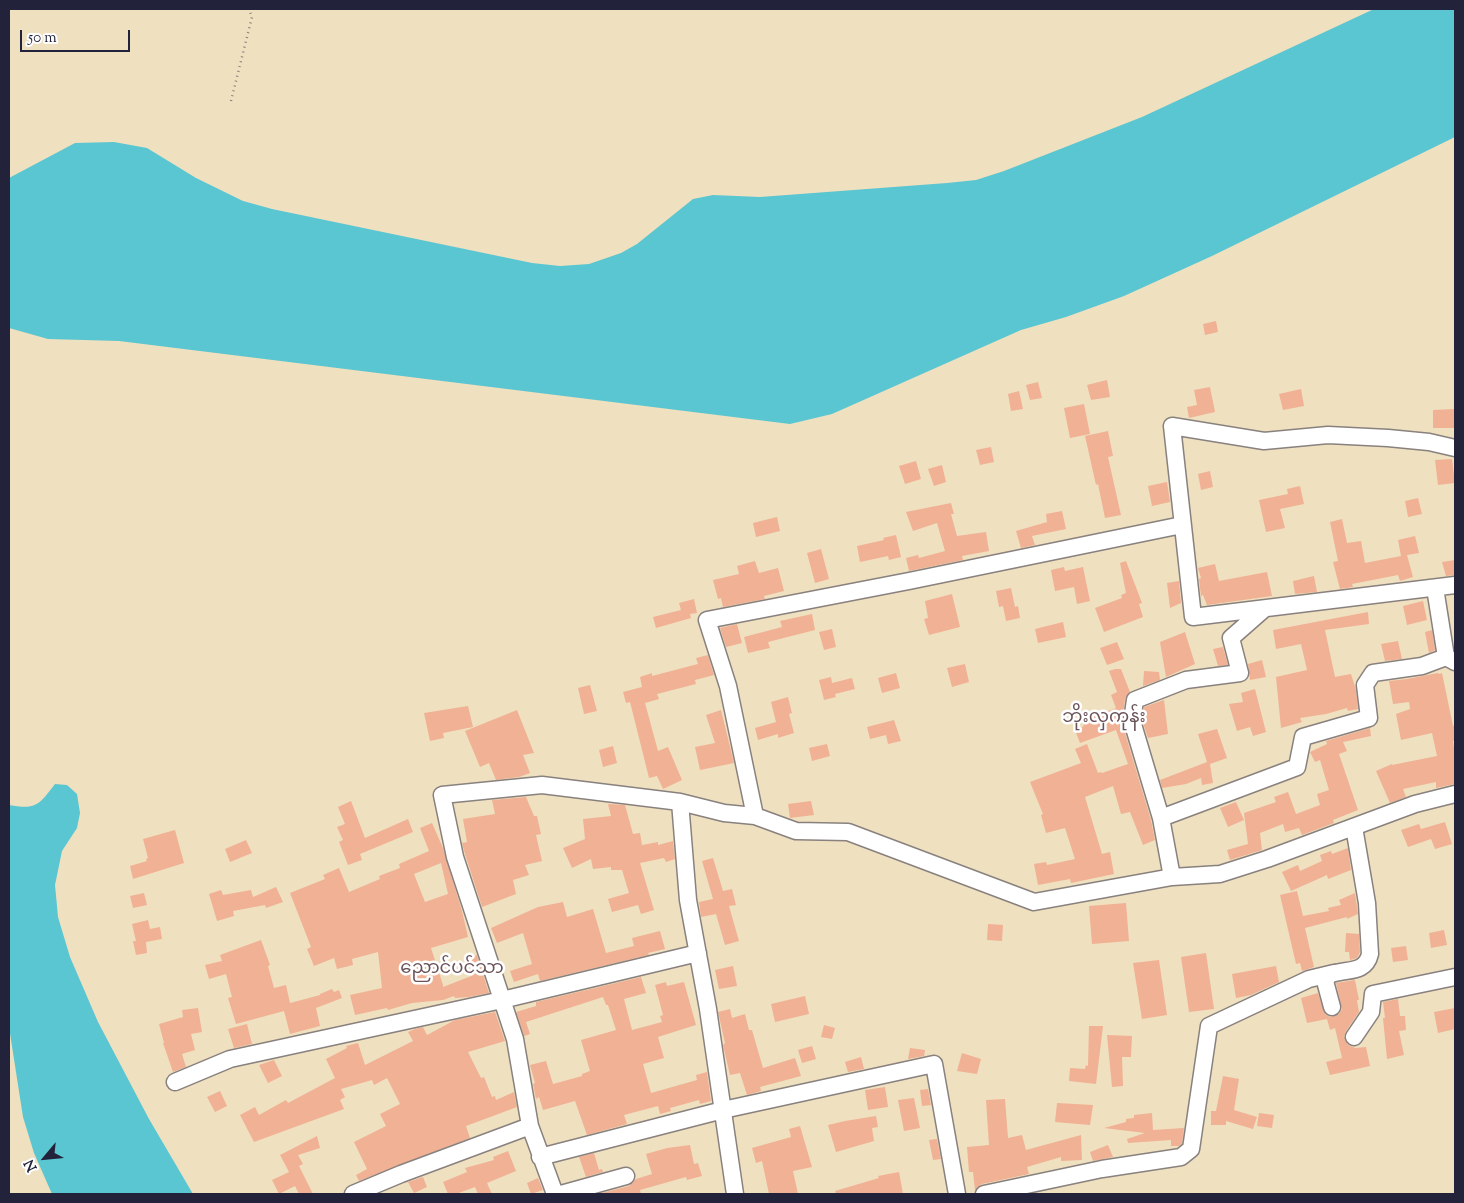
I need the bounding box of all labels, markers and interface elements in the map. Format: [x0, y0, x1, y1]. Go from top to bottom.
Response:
scale bar [22, 20, 132, 52]
text: 50 m [28, 28, 57, 49]
district label: ဘိုးလှကုန်း [1062, 708, 1146, 730]
district label: ညောင်ပင်သာ [400, 959, 504, 981]
north arrow [20, 1133, 70, 1183]
text: N [20, 1155, 43, 1175]

